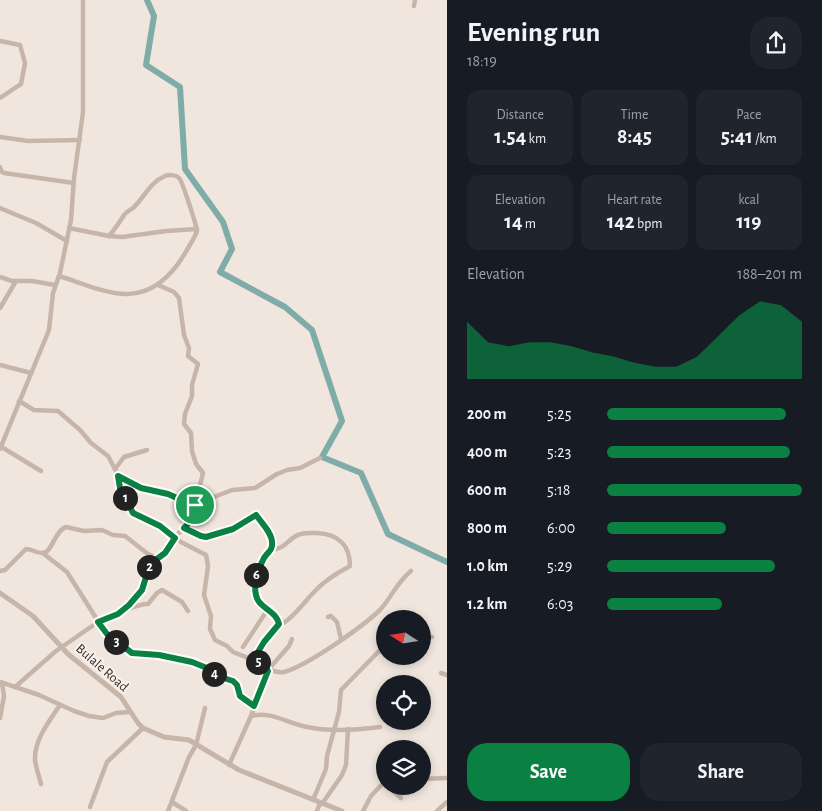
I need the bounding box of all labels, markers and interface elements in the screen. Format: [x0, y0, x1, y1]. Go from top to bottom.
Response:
button: share [750, 17, 802, 69]
text: Evening run [467, 19, 600, 47]
text: 18:19 [467, 53, 497, 69]
text: Distance [496, 108, 544, 122]
text: Time [621, 108, 648, 122]
text: Pace [736, 108, 761, 122]
text: 1.54 [494, 126, 526, 147]
text: 8:45 [617, 126, 652, 147]
text: 5:41 [721, 126, 753, 147]
text: km [526, 132, 546, 146]
text: /km [753, 132, 777, 146]
text: Elevation [495, 193, 545, 207]
text: Heart rate [607, 193, 662, 207]
text: kcal [738, 193, 760, 207]
text: 14 [504, 211, 522, 232]
text: 142 [607, 211, 635, 232]
text: 119 [736, 211, 761, 232]
text: m [522, 217, 536, 231]
text: bpm [635, 217, 662, 231]
text: Elevation [467, 266, 525, 282]
text: 188–201 m [737, 266, 802, 282]
text: 200 m [467, 406, 507, 422]
text: 5:25 [547, 406, 571, 422]
text: 400 m [467, 444, 507, 460]
text: 5:23 [547, 444, 571, 460]
text: 600 m [467, 482, 507, 498]
text: 5:18 [547, 482, 570, 498]
pin [174, 484, 216, 526]
pin: 1 [112, 486, 138, 510]
text: 1 [123, 491, 128, 505]
icon: arrive [181, 491, 209, 519]
text: 800 m [467, 520, 507, 536]
text: 6:00 [547, 520, 575, 536]
pin: 2 [136, 554, 162, 580]
text: 1.0 km [467, 558, 508, 574]
text: 5:29 [547, 558, 572, 574]
text: 2 [146, 560, 153, 574]
pin: 6 [244, 562, 268, 588]
text: 6 [253, 568, 260, 582]
text: 1.2 km [467, 596, 507, 612]
text: 6:03 [547, 596, 573, 612]
north arrow [376, 610, 431, 665]
map controls [376, 610, 431, 795]
pin: 3 [104, 630, 128, 654]
text: 3 [113, 635, 120, 649]
street label: Bulale Road [73, 642, 131, 694]
pin: 5 [246, 650, 270, 674]
text: 5 [255, 655, 262, 669]
pin: 4 [202, 662, 226, 686]
text: 4 [211, 667, 218, 681]
button: locate [376, 675, 431, 730]
button: layers [376, 740, 431, 795]
button: Save [467, 743, 630, 801]
button: Share [640, 743, 802, 801]

